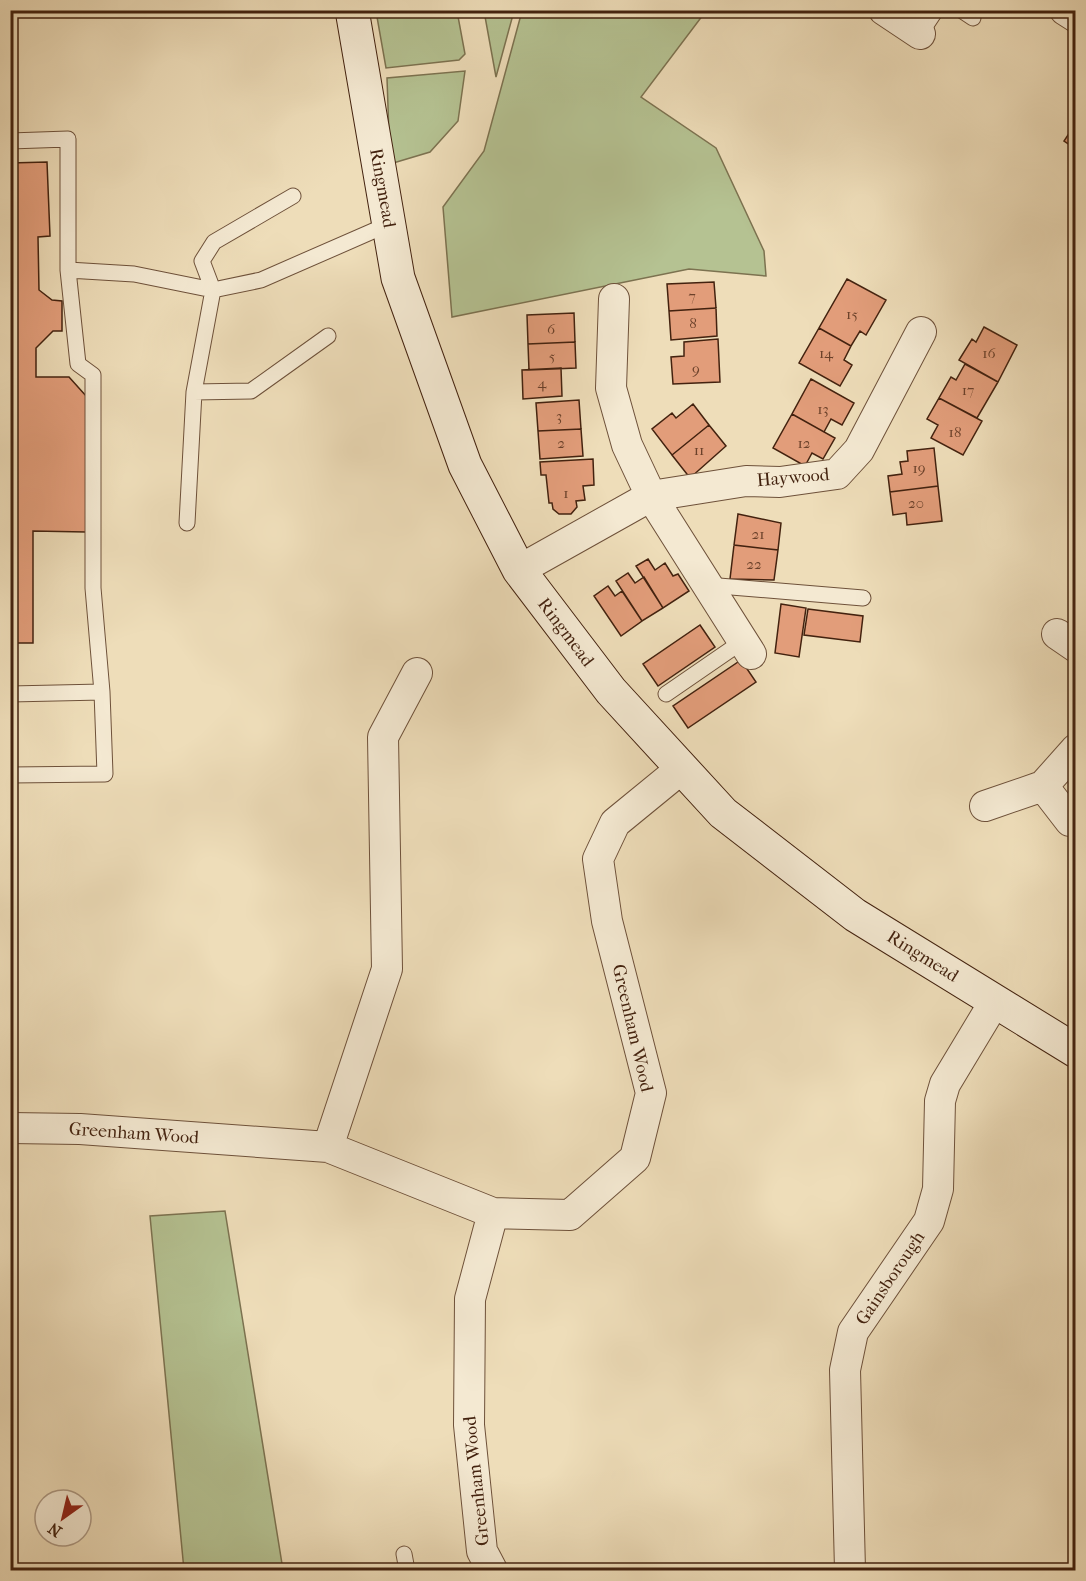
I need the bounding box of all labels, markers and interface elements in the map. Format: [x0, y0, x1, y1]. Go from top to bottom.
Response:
street label: Ringmead [365, 147, 400, 230]
house number: 7 [688, 287, 696, 305]
house number: 15 [846, 305, 858, 323]
house number: 8 [689, 314, 697, 332]
house number: 6 [547, 320, 556, 338]
house number: 14 [819, 344, 834, 362]
house number: 16 [982, 344, 997, 362]
house number: 5 [549, 347, 555, 365]
house number: 9 [692, 360, 700, 378]
house number: 4 [538, 374, 548, 392]
house number: 17 [962, 381, 974, 399]
house number: 13 [817, 400, 829, 418]
house number: 3 [556, 407, 562, 425]
house number: 18 [949, 423, 961, 441]
house number: 2 [557, 434, 565, 452]
house number: 12 [797, 434, 811, 452]
house number: 11 [694, 441, 704, 459]
house number: 19 [912, 459, 926, 477]
street label: Haywood [756, 464, 831, 491]
house number: 1 [563, 484, 569, 502]
house number: 20 [908, 494, 924, 512]
house number: 21 [751, 525, 765, 543]
house number: 22 [746, 555, 762, 573]
street label: Ringmead [533, 594, 598, 671]
street label: Ringmead [883, 926, 963, 987]
street label: Greenham Wood [608, 962, 657, 1094]
street label: Greenham Wood [68, 1118, 200, 1149]
street label: Gainsborough [851, 1228, 929, 1329]
street label: Greenham Wood [459, 1415, 494, 1547]
north arrow [33, 1488, 93, 1548]
text: N [44, 1518, 65, 1541]

